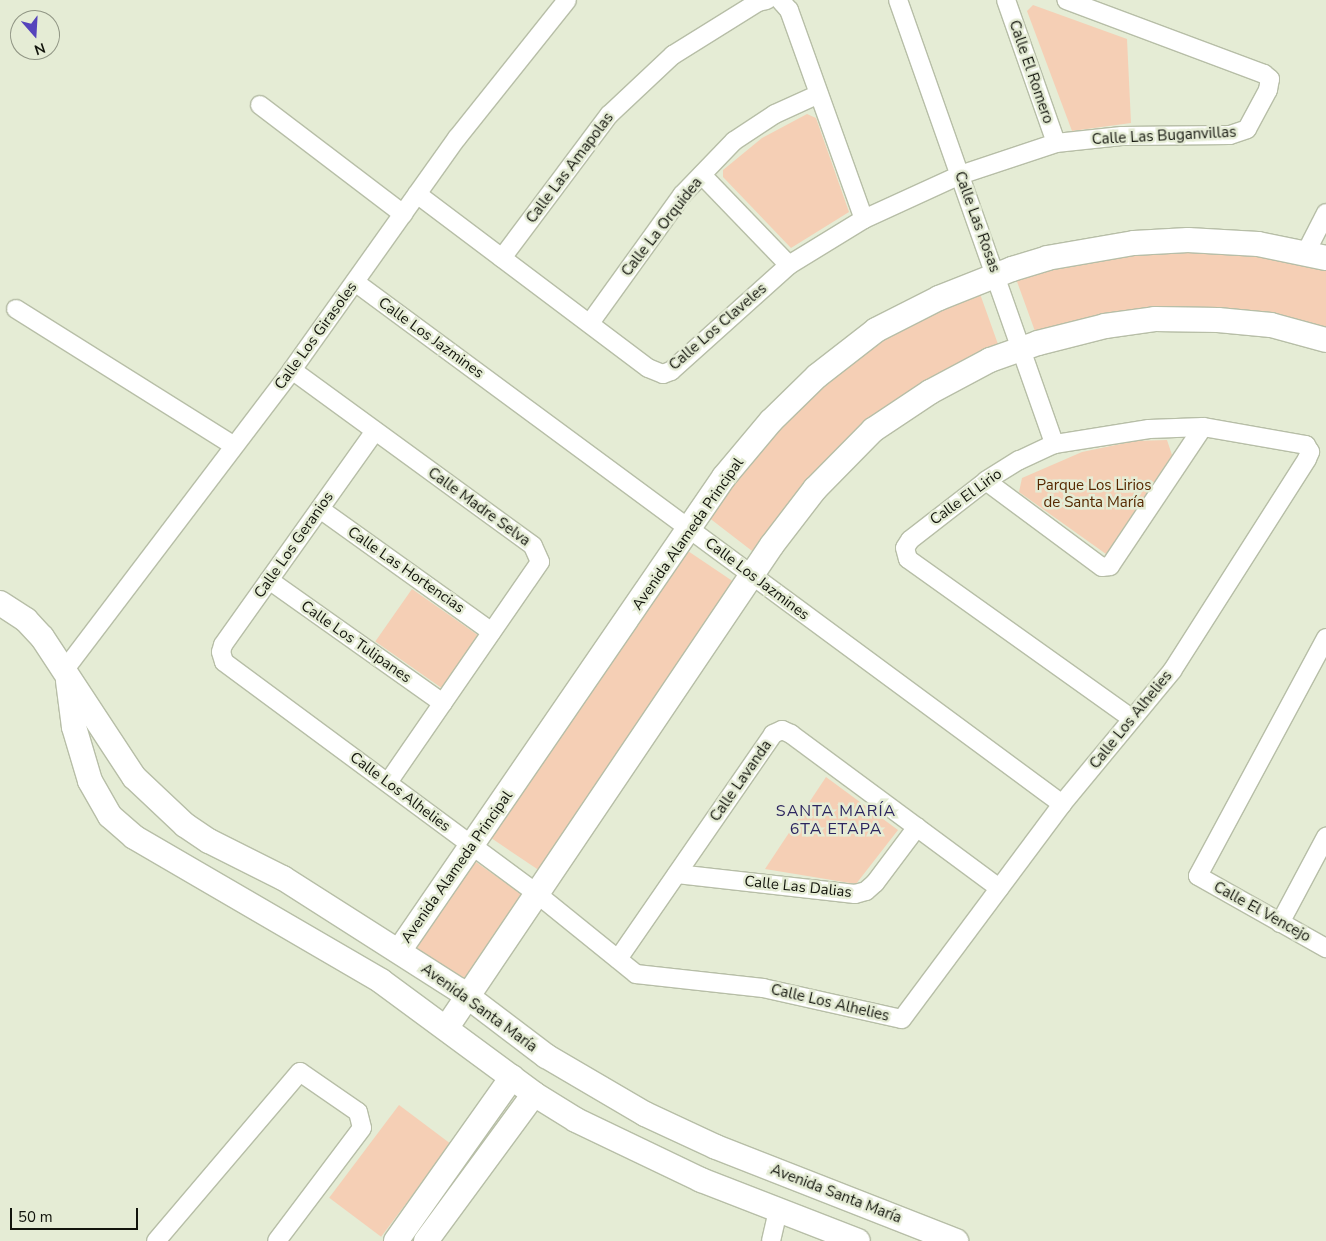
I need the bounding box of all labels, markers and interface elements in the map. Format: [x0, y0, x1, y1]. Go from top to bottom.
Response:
north arrow [10, 10, 60, 60]
street label: Calle El Romero [1005, 18, 1057, 126]
text: N [32, 38, 48, 59]
street label: Calle Las Amapolas [522, 109, 618, 227]
street label: Calle Las Buganvillas [1091, 123, 1237, 149]
street label: Calle Las Rosas [950, 169, 1004, 275]
street label: Calle La Orquidea [618, 174, 706, 280]
street label: Calle Los Girasoles [271, 279, 361, 393]
street label: Calle Los Claveles [665, 280, 771, 374]
street label: Calle Los Jazmines [375, 294, 487, 382]
street label: Avenida Alameda Principal [629, 454, 747, 614]
street label: Calle Madre Selva [424, 464, 534, 550]
street label: Calle El Lirio [927, 465, 1005, 529]
park label: Parque Los Lirios de Santa María [1037, 476, 1151, 511]
street label: Calle Los Geranios [251, 488, 337, 602]
street label: Calle Las Hortencias [344, 523, 468, 617]
street label: Calle Los Jazmines [701, 534, 813, 624]
street label: Calle Los Tulipanes [297, 597, 415, 687]
street label: Calle Los Alhelies [1086, 667, 1176, 773]
street label: Calle Lavanda [706, 737, 776, 825]
street label: Calle Los Alhelies [346, 748, 454, 836]
street label: Avenida Alameda Principal [398, 787, 516, 947]
district label: SANTA MARÍA 6TA ETAPA [774, 801, 898, 839]
street label: Calle Las Dalias [743, 872, 853, 902]
street label: Calle El Vencejo [1210, 878, 1314, 946]
street label: Avenida Santa María [417, 960, 541, 1056]
street label: Calle Los Alhelies [769, 981, 891, 1025]
street label: Avenida Santa María [768, 1161, 904, 1227]
scale bar [12, 1198, 140, 1230]
text: 50 m [18, 1207, 53, 1227]

